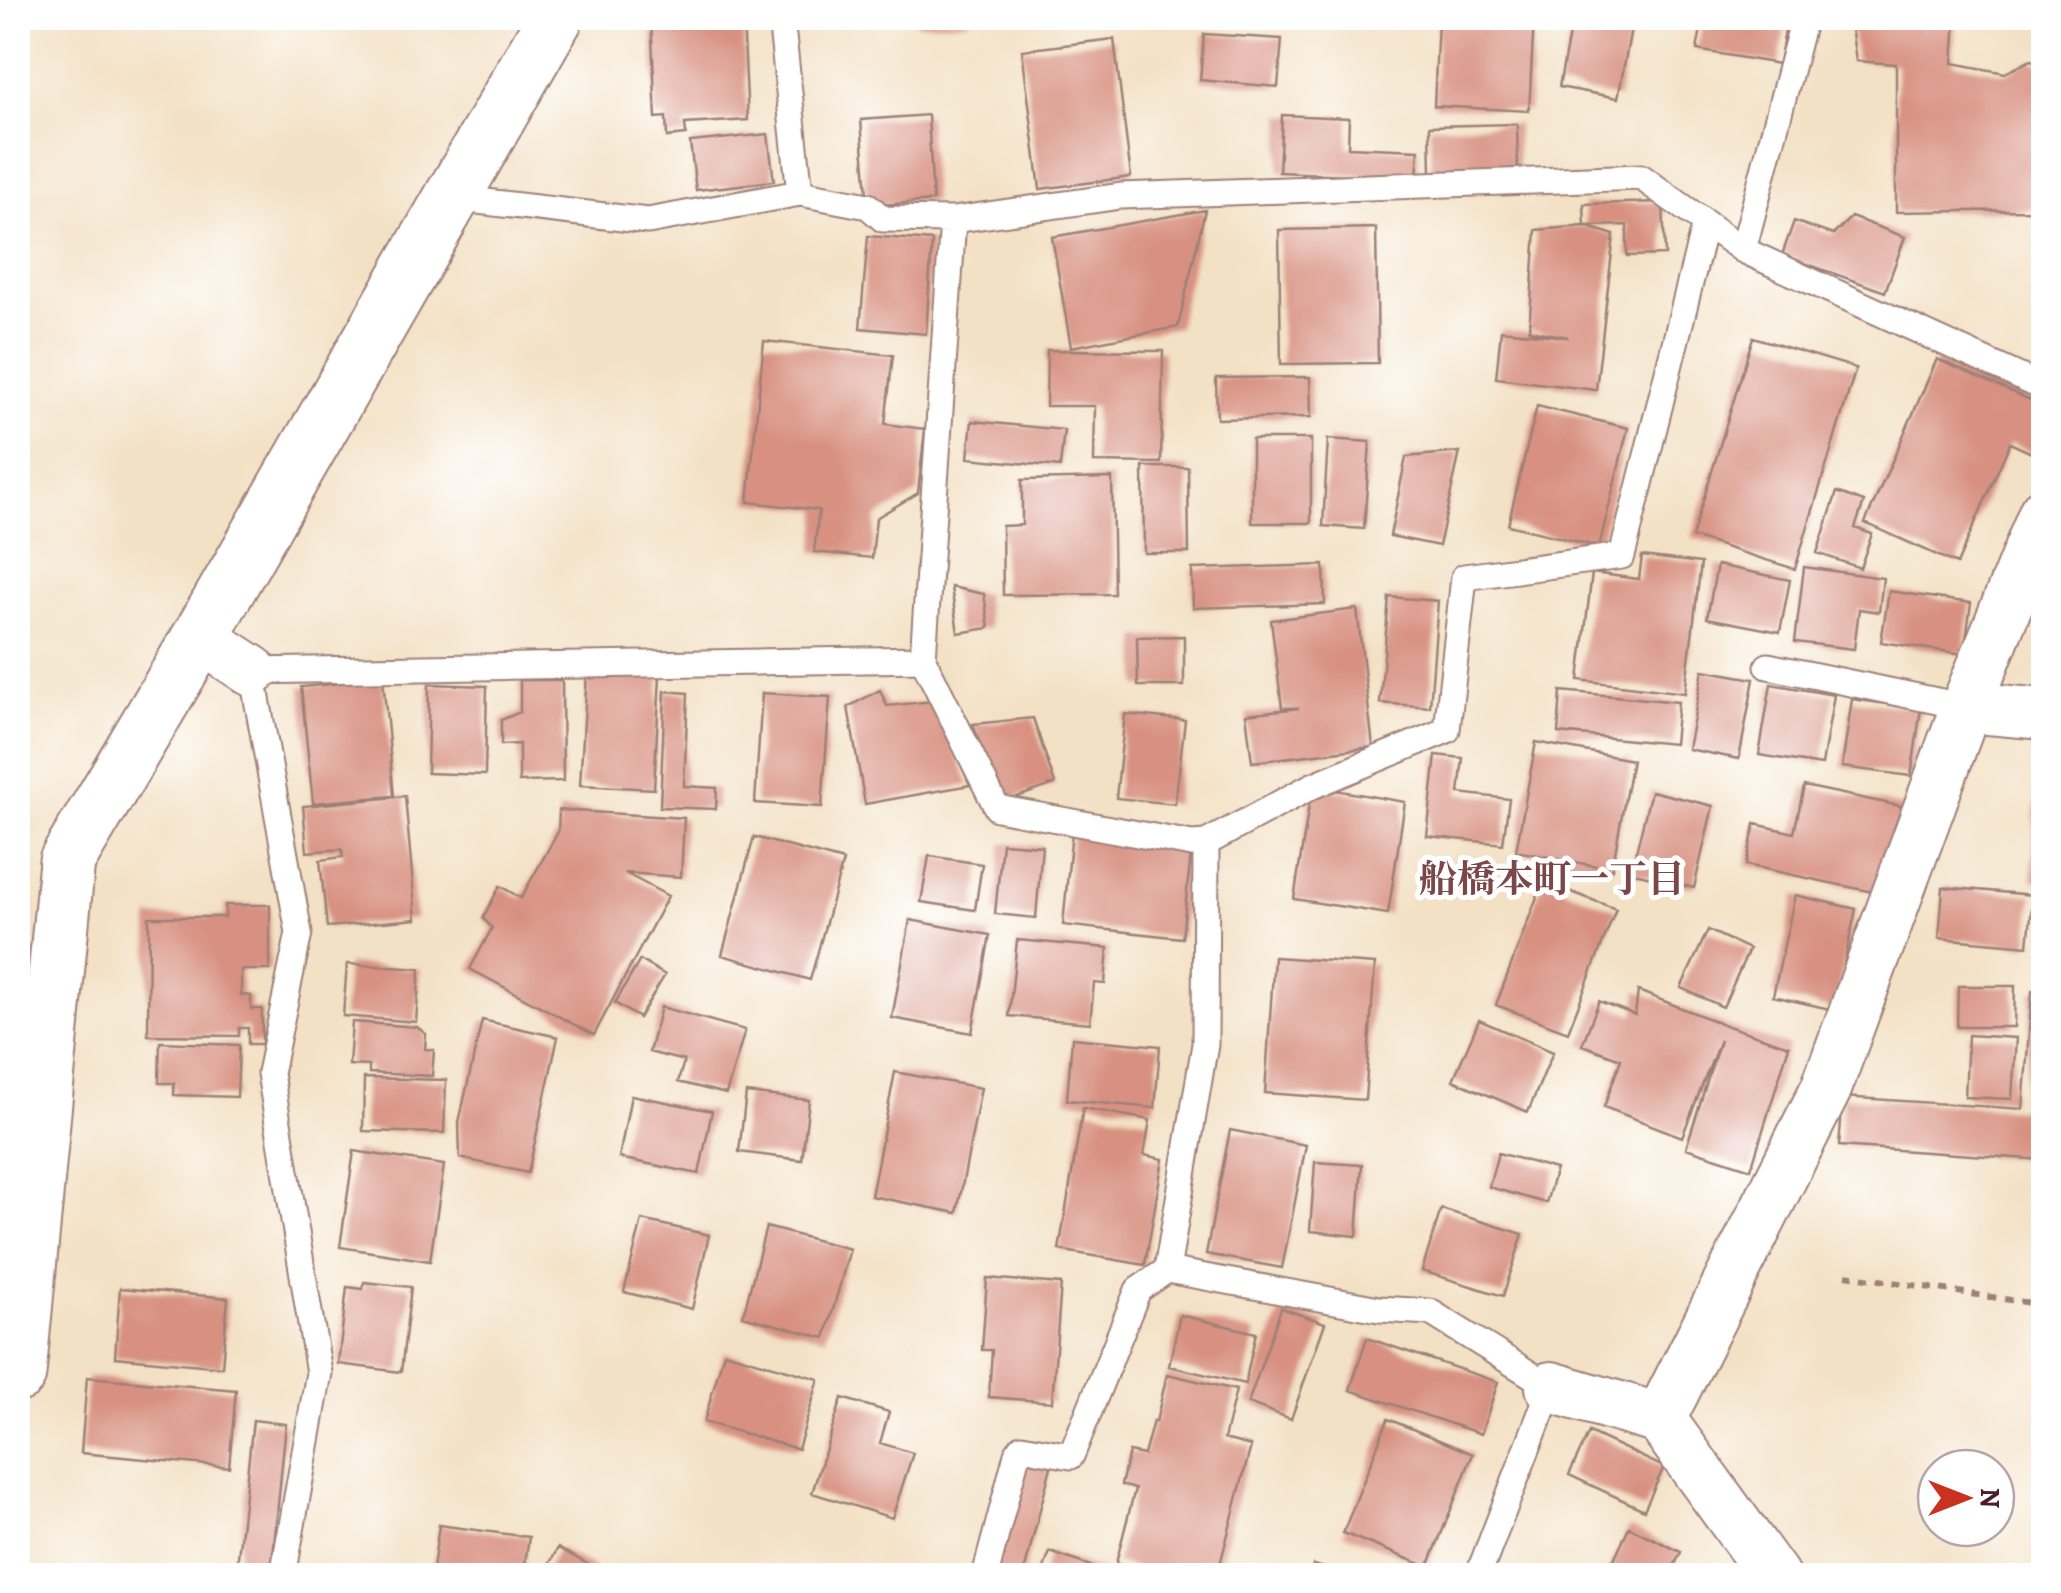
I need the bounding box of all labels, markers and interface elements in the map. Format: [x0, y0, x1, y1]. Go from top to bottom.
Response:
district label: 船橋本町一丁目 [1419, 853, 1685, 905]
north arrow [1916, 1448, 2016, 1548]
text: N [1971, 1488, 2009, 1508]

